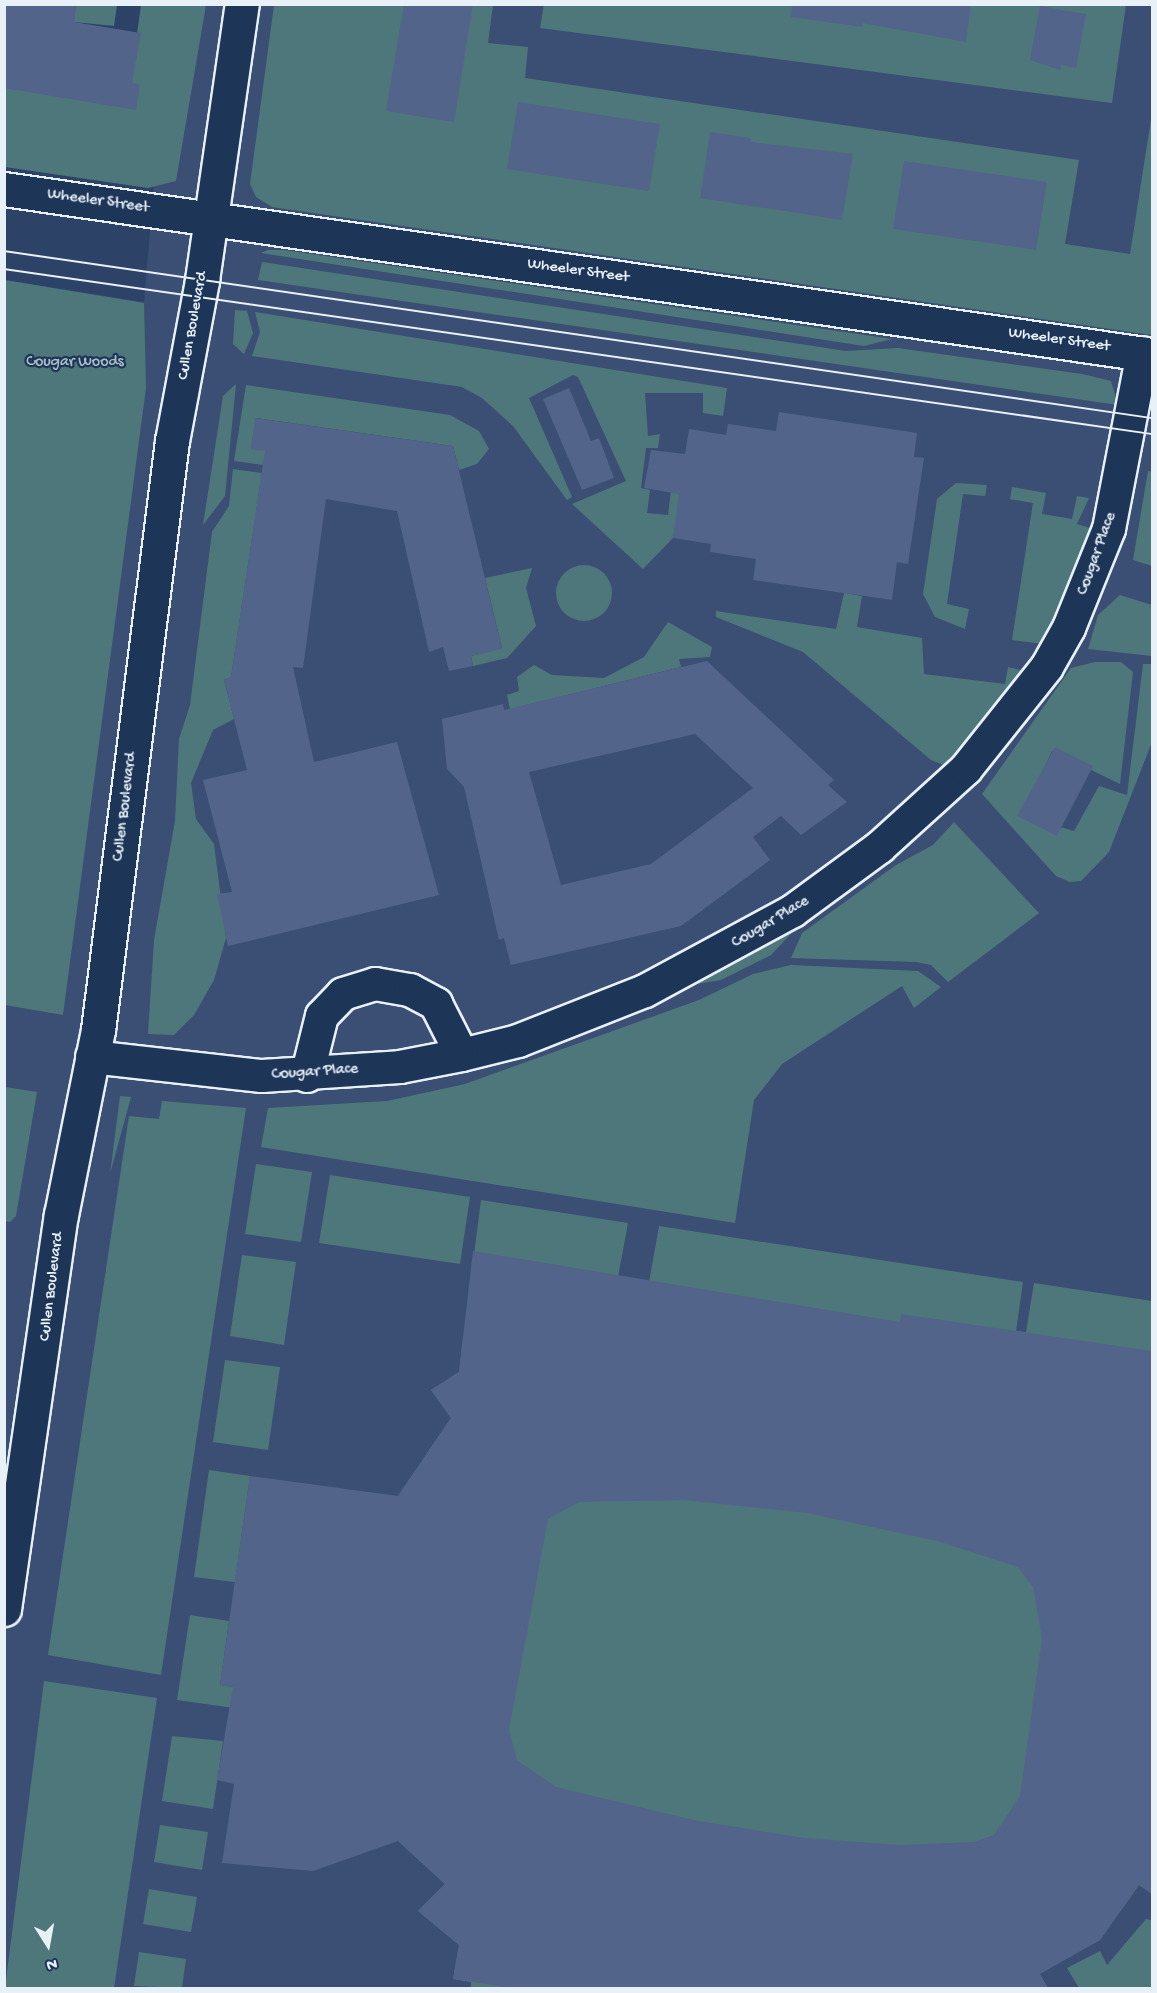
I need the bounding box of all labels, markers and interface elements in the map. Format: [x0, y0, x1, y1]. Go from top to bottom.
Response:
street label: Wheeler Street [46, 185, 150, 219]
street label: Wheeler Street [526, 255, 630, 289]
street label: Cullen Boulevard [175, 270, 213, 382]
street label: Wheeler Street [1007, 324, 1111, 358]
park label: Cougar Woods [26, 353, 124, 373]
street label: Cougar Place [1074, 510, 1122, 598]
street label: Cullen Boulevard [110, 751, 142, 863]
street label: Cougar Place [729, 892, 813, 954]
street label: Cougar Place [271, 1060, 359, 1086]
street label: Cullen Boulevard [37, 1231, 69, 1343]
north arrow [18, 1915, 78, 1975]
text: N [45, 1953, 58, 1973]

